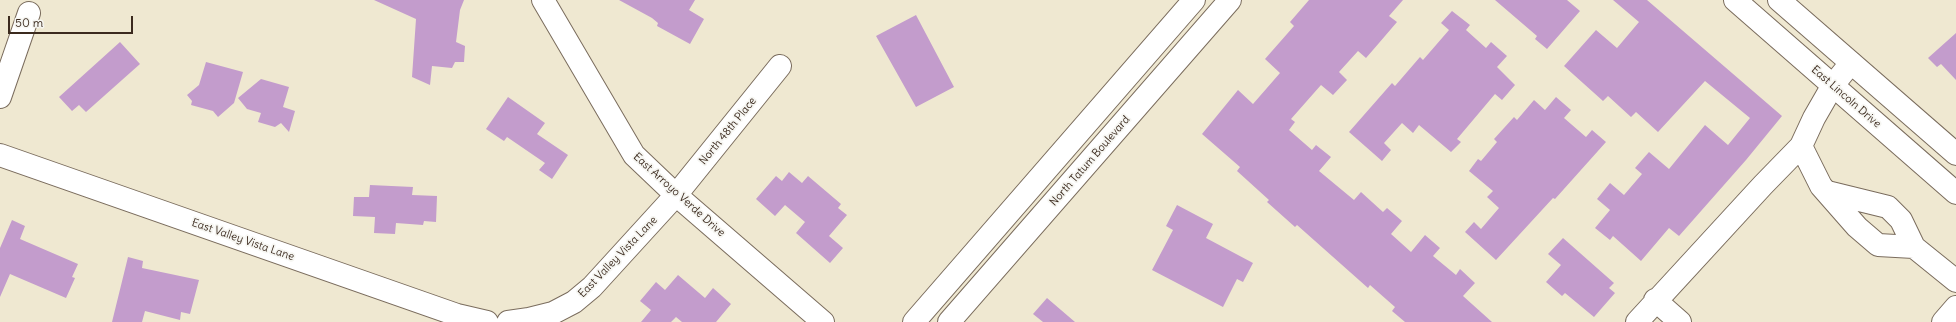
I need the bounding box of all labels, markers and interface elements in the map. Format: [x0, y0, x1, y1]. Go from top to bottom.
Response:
scale bar [10, 8, 135, 34]
text: 50 m [15, 15, 43, 30]
street label: East Lincoln Drive [1809, 63, 1883, 131]
street label: North 48th Place [697, 95, 759, 167]
street label: North Tatum Boulevard [1047, 113, 1133, 209]
street label: East Arroyo Verde Drive [630, 150, 728, 240]
street label: East Valley Vista Lane [576, 214, 660, 300]
street label: East Valley Vista Lane [190, 216, 296, 264]

